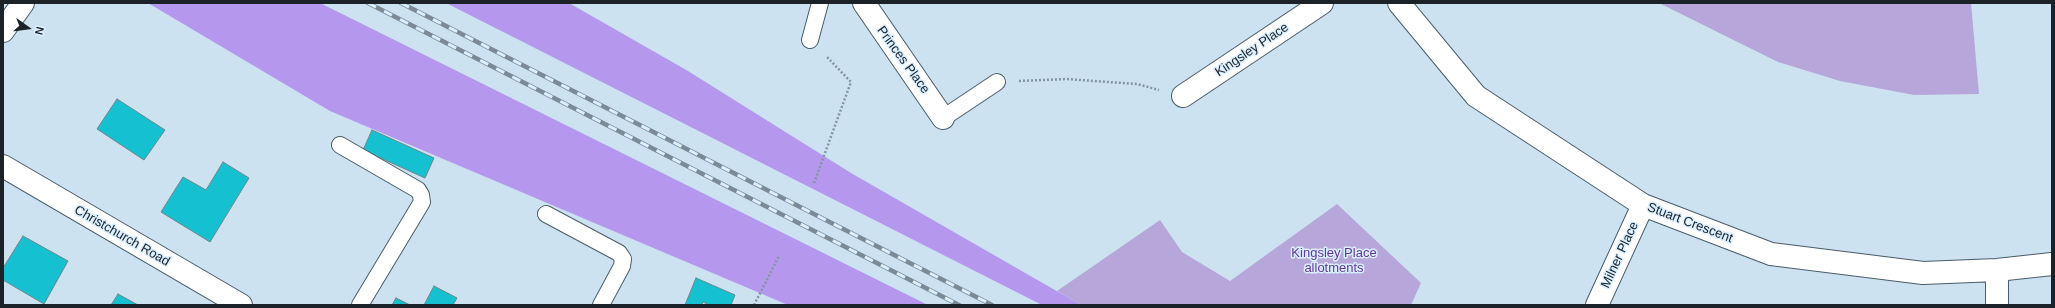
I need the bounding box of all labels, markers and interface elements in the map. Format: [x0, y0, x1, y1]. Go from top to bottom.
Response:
north arrow [8, 8, 48, 48]
street label: Kingsley Place [1212, 20, 1292, 80]
street label: Princes Place [873, 23, 933, 97]
text: N [33, 26, 46, 36]
street label: Stuart Crescent [1645, 200, 1735, 246]
street label: Christchurch Road [71, 202, 173, 270]
street label: Milner Place [1598, 219, 1642, 291]
park label: Kingsley Place allotments [1291, 245, 1377, 276]

